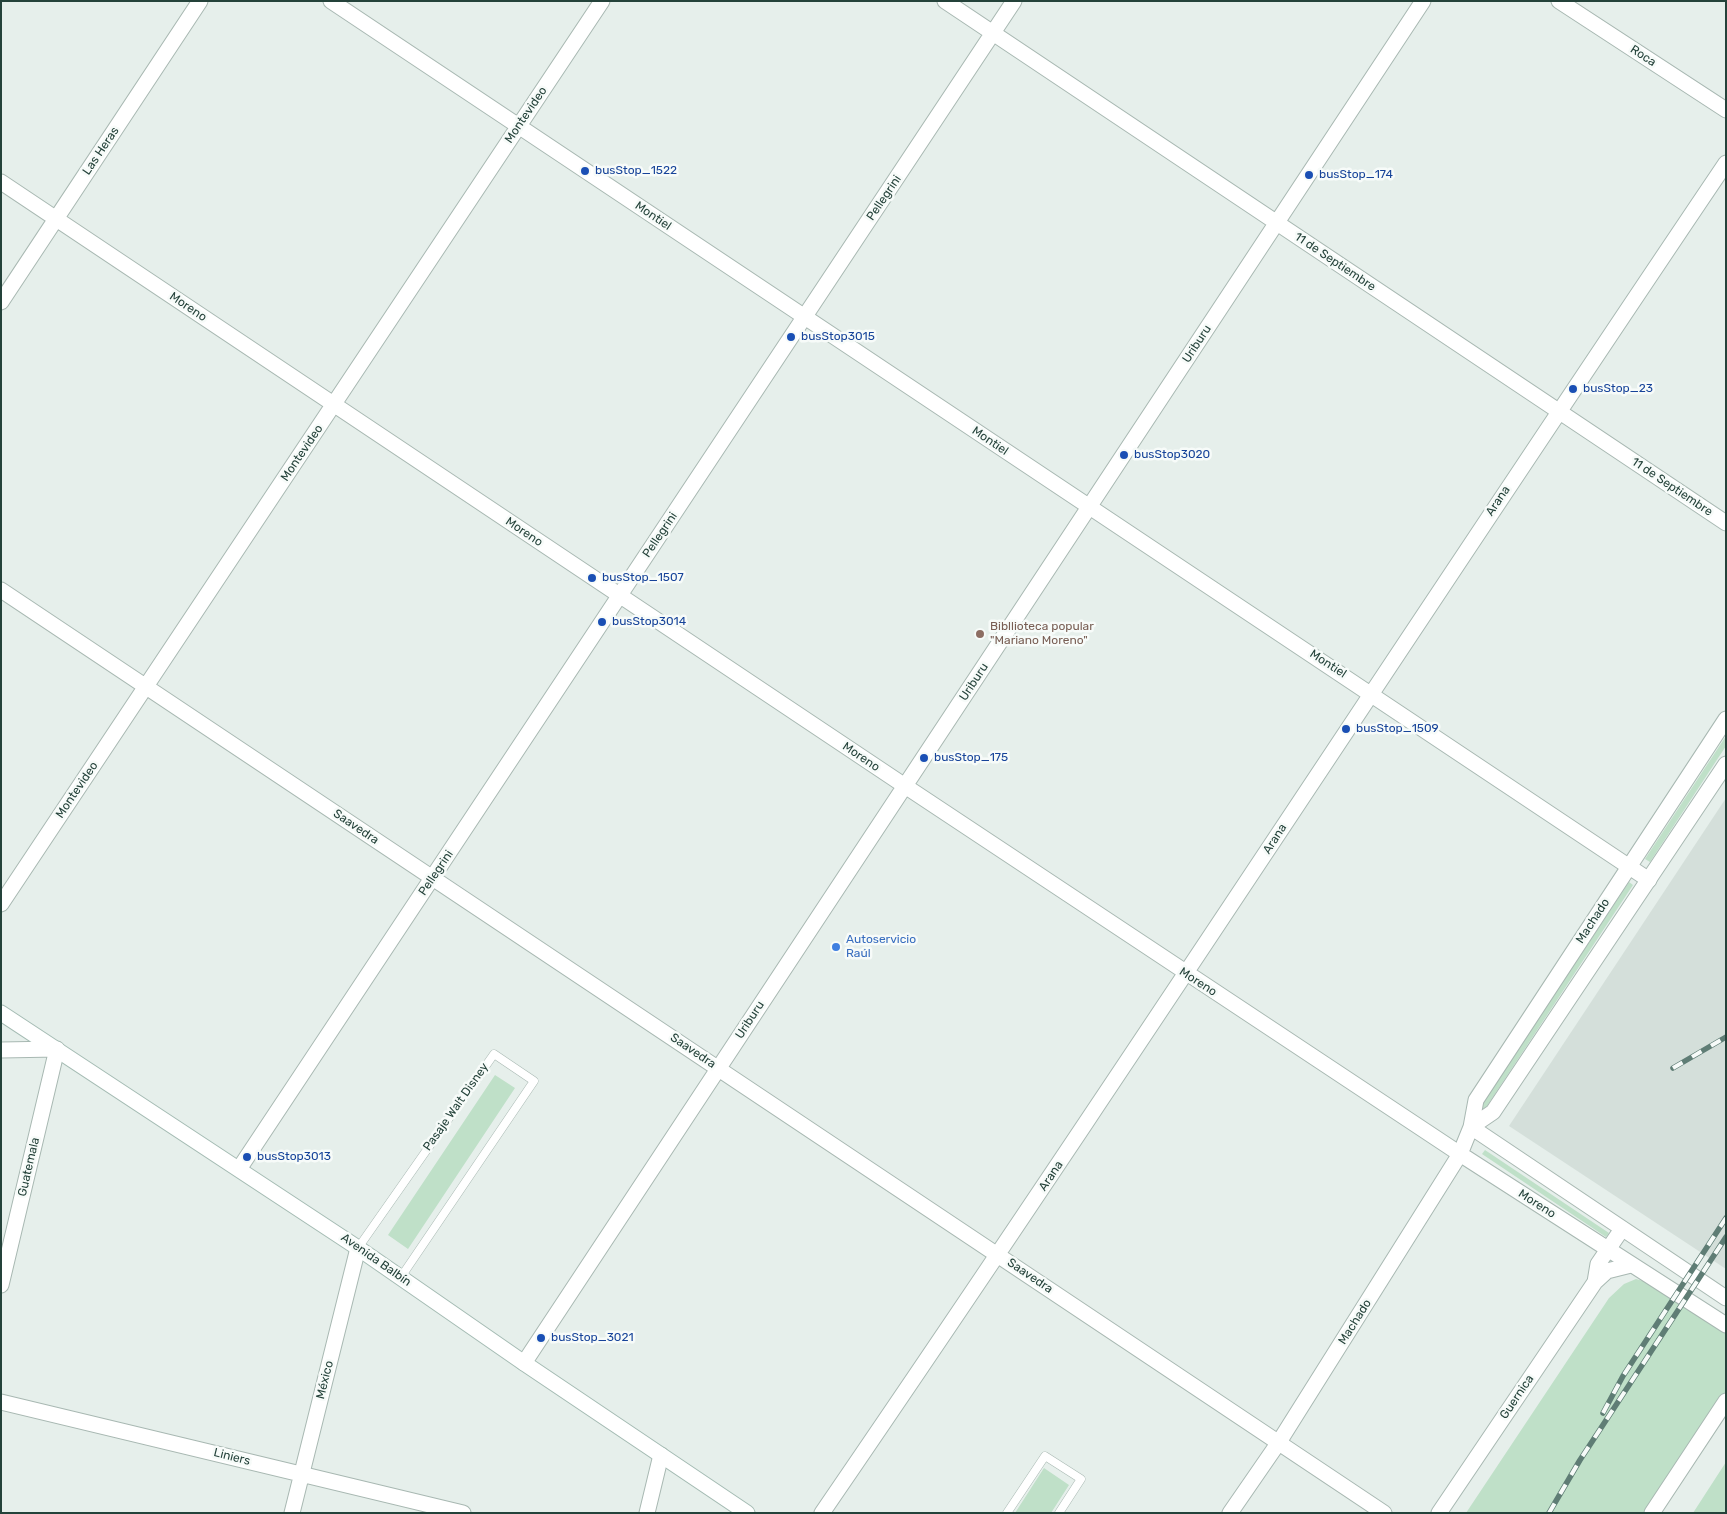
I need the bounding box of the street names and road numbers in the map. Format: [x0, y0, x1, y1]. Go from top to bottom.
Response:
street label: Roca [1627, 42, 1659, 70]
street label: Montevideo [502, 84, 550, 146]
street label: Las Heras [80, 124, 122, 178]
street label: Pellegrini [864, 173, 904, 223]
street label: Montiel [632, 199, 674, 233]
street label: 11 de Septiembre [1292, 230, 1378, 294]
street label: Moreno [167, 289, 209, 325]
street label: Uriburu [1180, 322, 1214, 366]
street label: Montevideo [278, 422, 326, 484]
street label: Montiel [969, 424, 1011, 458]
street label: 11 de Septiembre [1629, 455, 1715, 519]
street label: Arana [1483, 483, 1513, 519]
street label: Pellegrini [640, 510, 680, 560]
street label: Moreno [503, 514, 545, 550]
street label: Montiel [1307, 647, 1349, 681]
street label: Uriburu [957, 660, 991, 704]
street label: Moreno [840, 739, 882, 775]
street label: Montevideo [53, 759, 101, 821]
street label: Saavedra [330, 807, 382, 847]
street label: Arana [1260, 821, 1290, 857]
street label: Pellegrini [416, 848, 456, 898]
street label: Machado [1573, 896, 1613, 946]
street label: Moreno [1177, 965, 1219, 999]
street label: Uriburu [733, 998, 767, 1042]
street label: Saavedra [667, 1031, 719, 1071]
street label: Pasaje Walt Disney [420, 1060, 492, 1154]
street label: Guatemala [15, 1136, 43, 1198]
street label: Arana [1036, 1158, 1066, 1194]
street label: Moreno [1516, 1187, 1558, 1221]
street label: Avenida Balbín [338, 1230, 414, 1290]
street label: Saavedra [1004, 1256, 1056, 1296]
street label: Machado [1335, 1297, 1375, 1347]
street label: México [313, 1359, 337, 1401]
street label: Guernica [1497, 1372, 1537, 1422]
street label: Liniers [212, 1446, 252, 1468]

